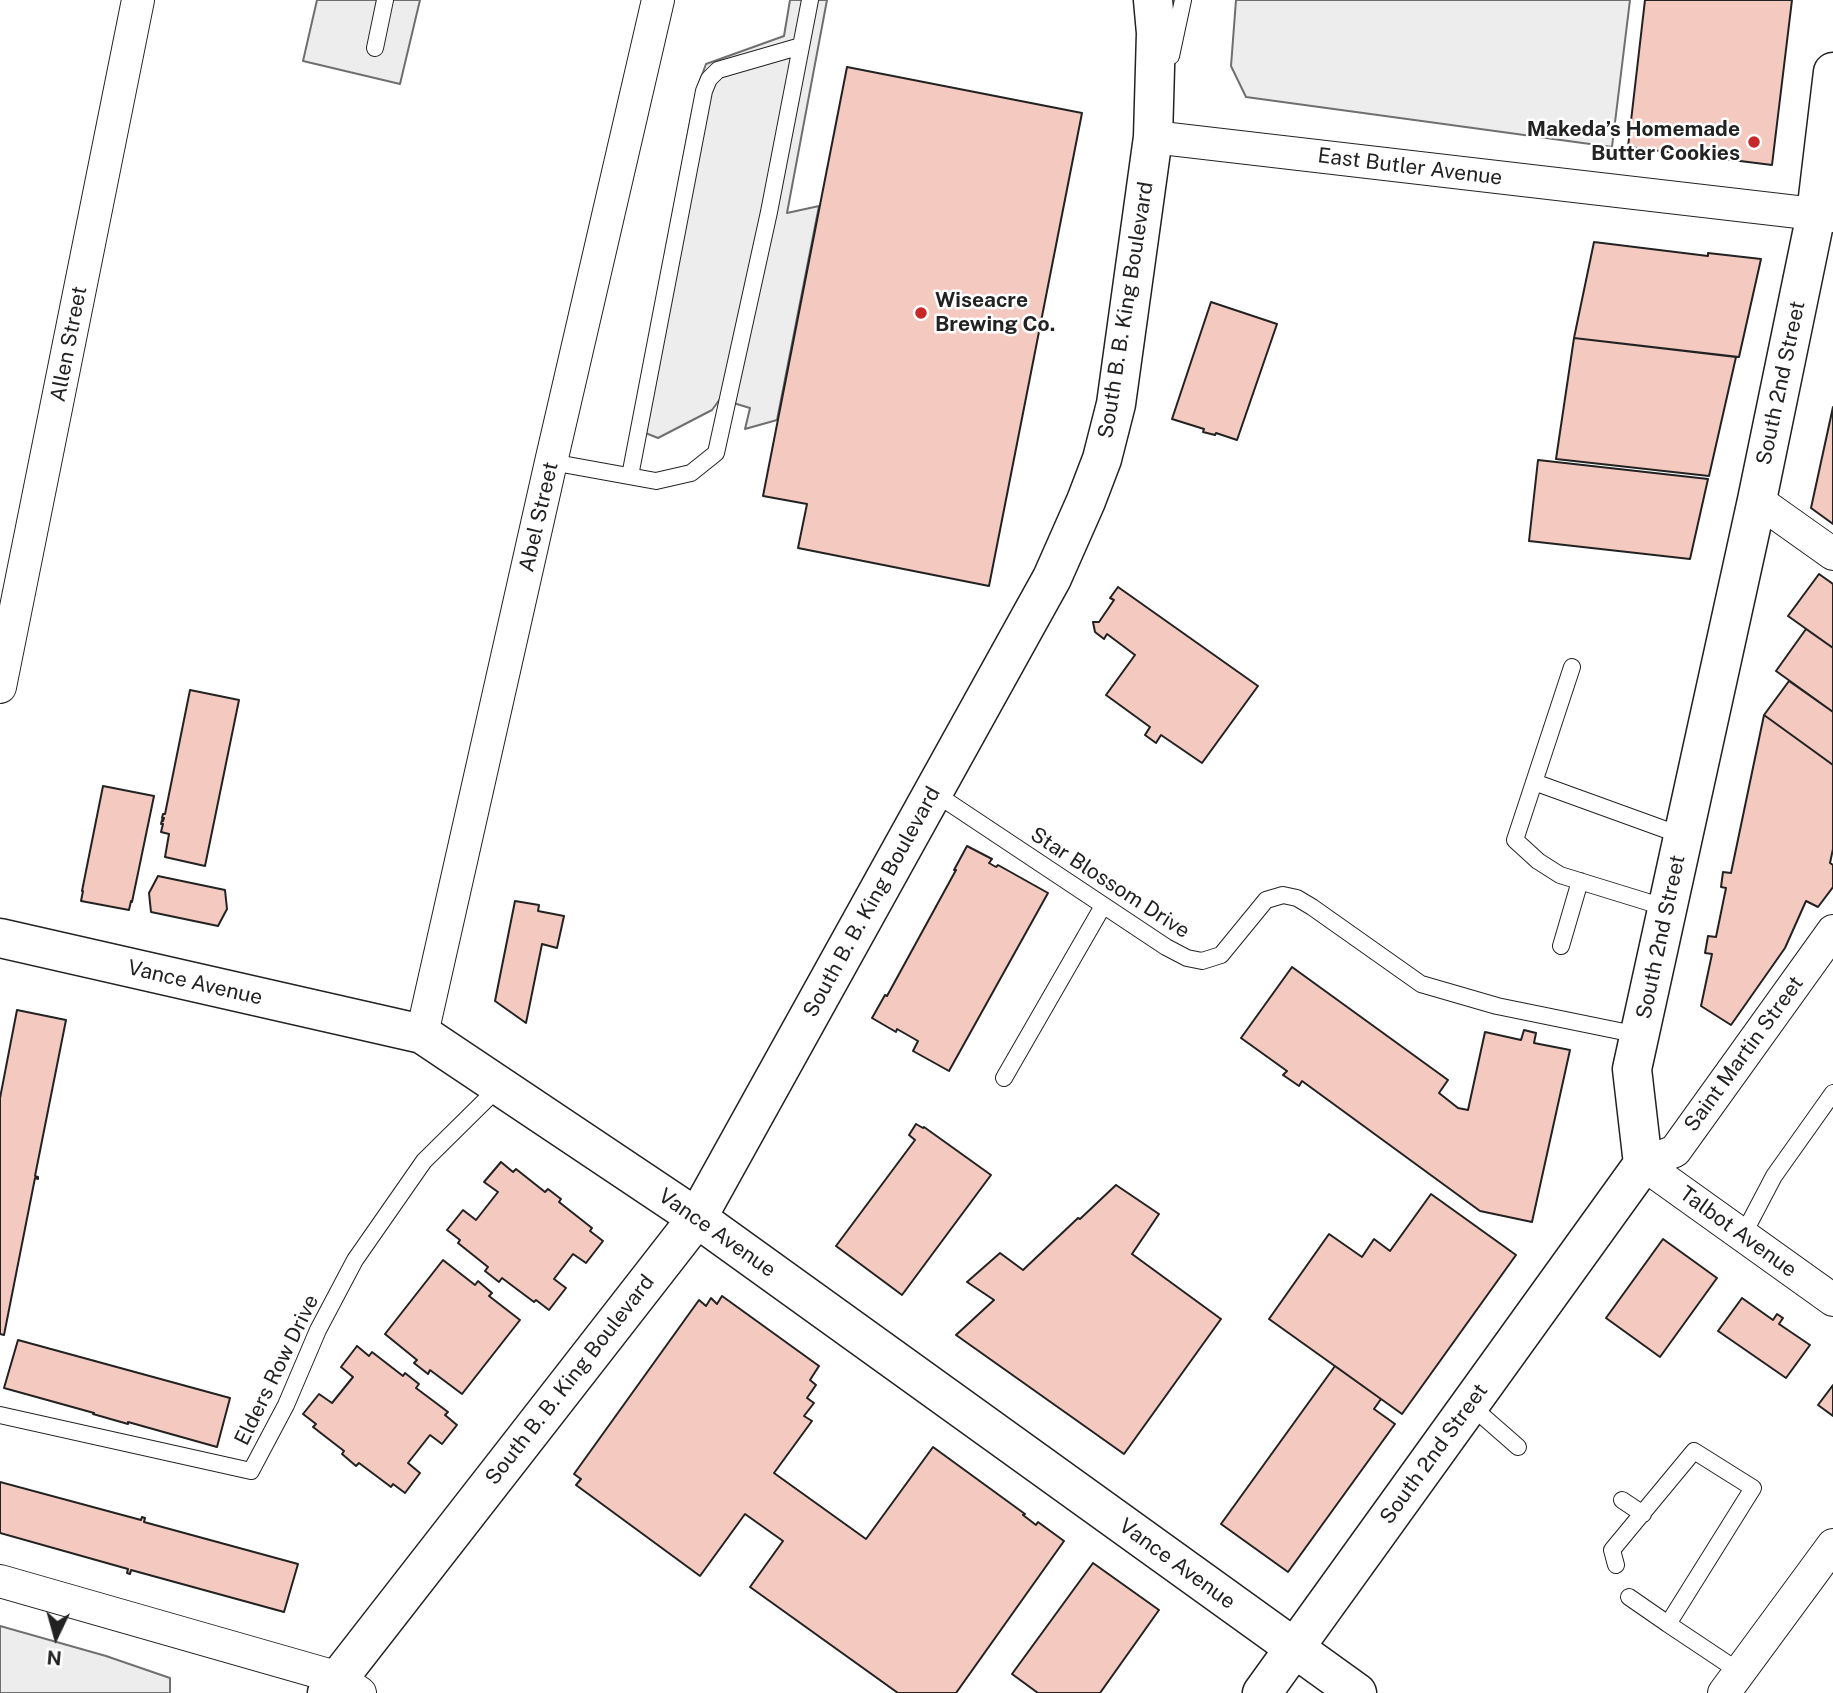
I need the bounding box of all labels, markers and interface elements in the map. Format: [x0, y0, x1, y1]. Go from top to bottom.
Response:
place label: Makeda’s Homemade Butter Cookies [1527, 117, 1740, 167]
marker: Makeda’s Homemade Butter Cookies [1746, 134, 1762, 150]
street label: East Butler Avenue [1316, 143, 1504, 191]
street label: South B. B. King Boulevard [1093, 180, 1159, 440]
street label: Allen Street [45, 284, 93, 404]
place label: Wiseacre Brewing Co. [935, 288, 1055, 338]
street label: South 2nd Street [1751, 299, 1811, 467]
marker: Wiseacre Brewing Co. [913, 305, 929, 321]
street label: Abel Street [514, 460, 564, 574]
street label: South B. B. King Boulevard [798, 782, 946, 1022]
street label: Star Blossom Drive [1026, 822, 1194, 944]
street label: South 2nd Street [1631, 853, 1691, 1021]
street label: Vance Avenue [125, 955, 265, 1011]
street label: Saint Martin Street [1679, 971, 1809, 1137]
street label: Talbot Avenue [1675, 1181, 1801, 1283]
street label: Vance Avenue [653, 1183, 781, 1283]
street label: South B. B. King Boulevard [480, 1270, 660, 1490]
street label: Elders Row Drive [230, 1291, 324, 1449]
street label: South 2nd Street [1375, 1379, 1493, 1529]
street label: Vance Avenue [1114, 1513, 1240, 1615]
north arrow [21, 1602, 91, 1672]
text: N [46, 1646, 63, 1670]

